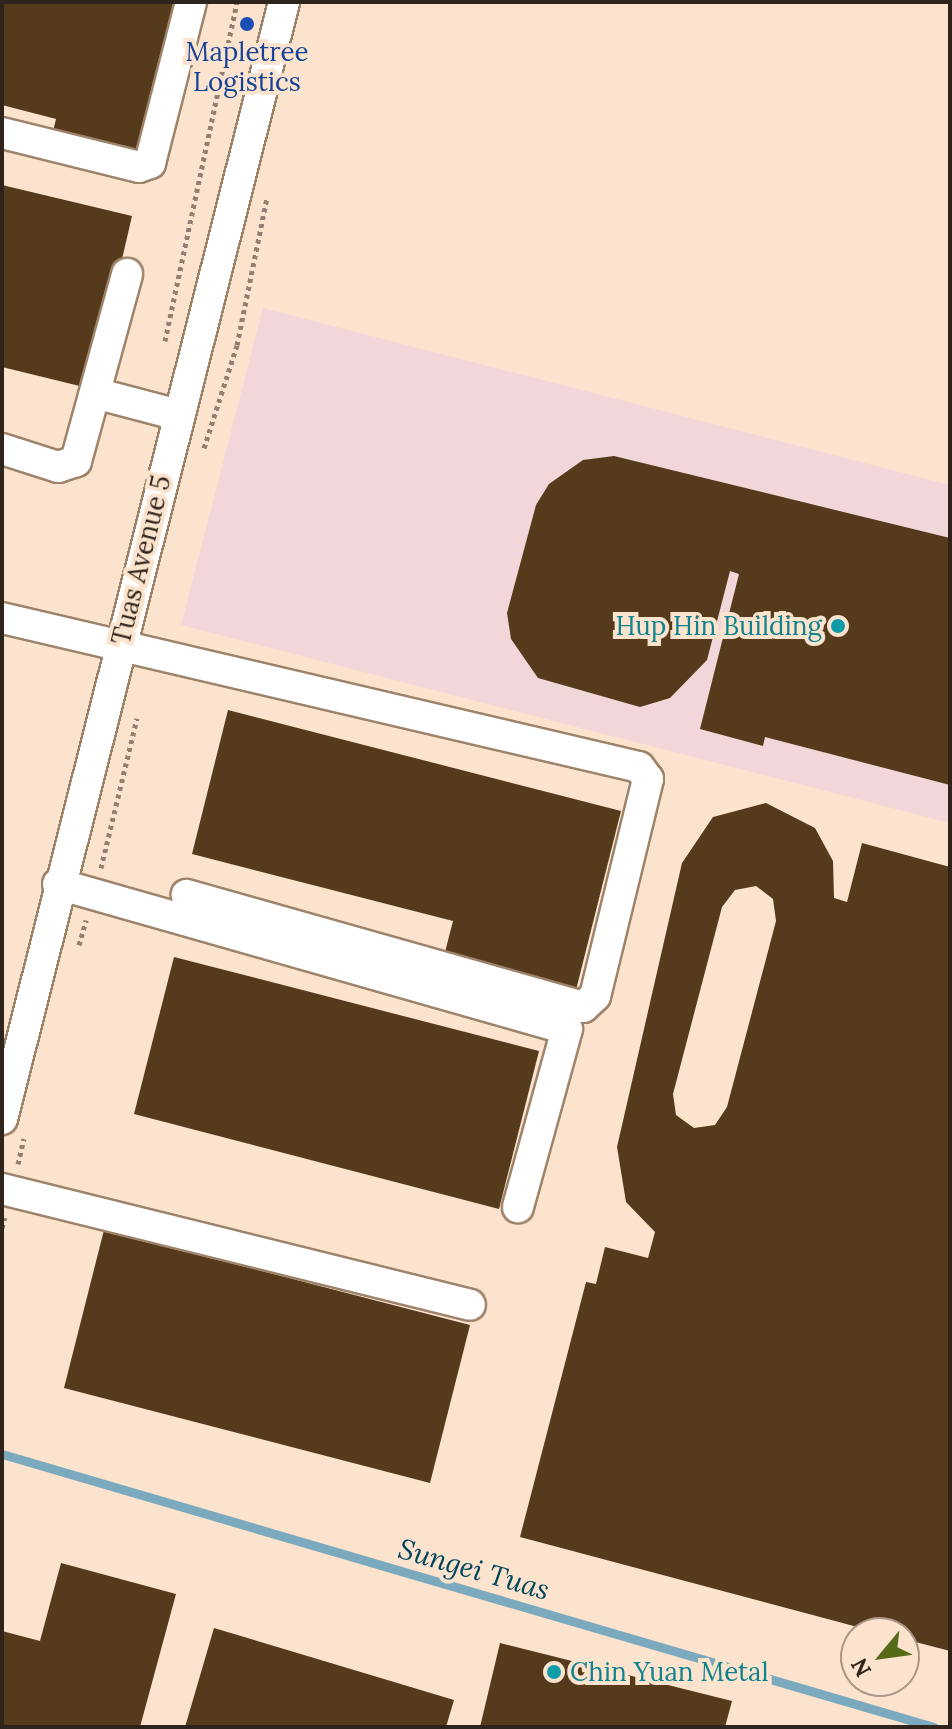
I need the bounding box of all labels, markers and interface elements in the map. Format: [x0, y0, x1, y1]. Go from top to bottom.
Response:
marker: Mapletree Logistics [238, 15, 256, 33]
place label: Mapletree Logistics [186, 36, 308, 98]
street label: Tuas Avenue 5 [105, 472, 177, 648]
place label: Hup Hin Building [615, 610, 822, 642]
marker: Hup Hin Building [829, 617, 847, 635]
water label: Sungei Tuas [395, 1531, 553, 1607]
north arrow [840, 1617, 920, 1697]
text: N [844, 1653, 877, 1682]
place label: Chin Yuan Metal [570, 1656, 769, 1688]
marker: Chin Yuan Metal [545, 1663, 563, 1681]

